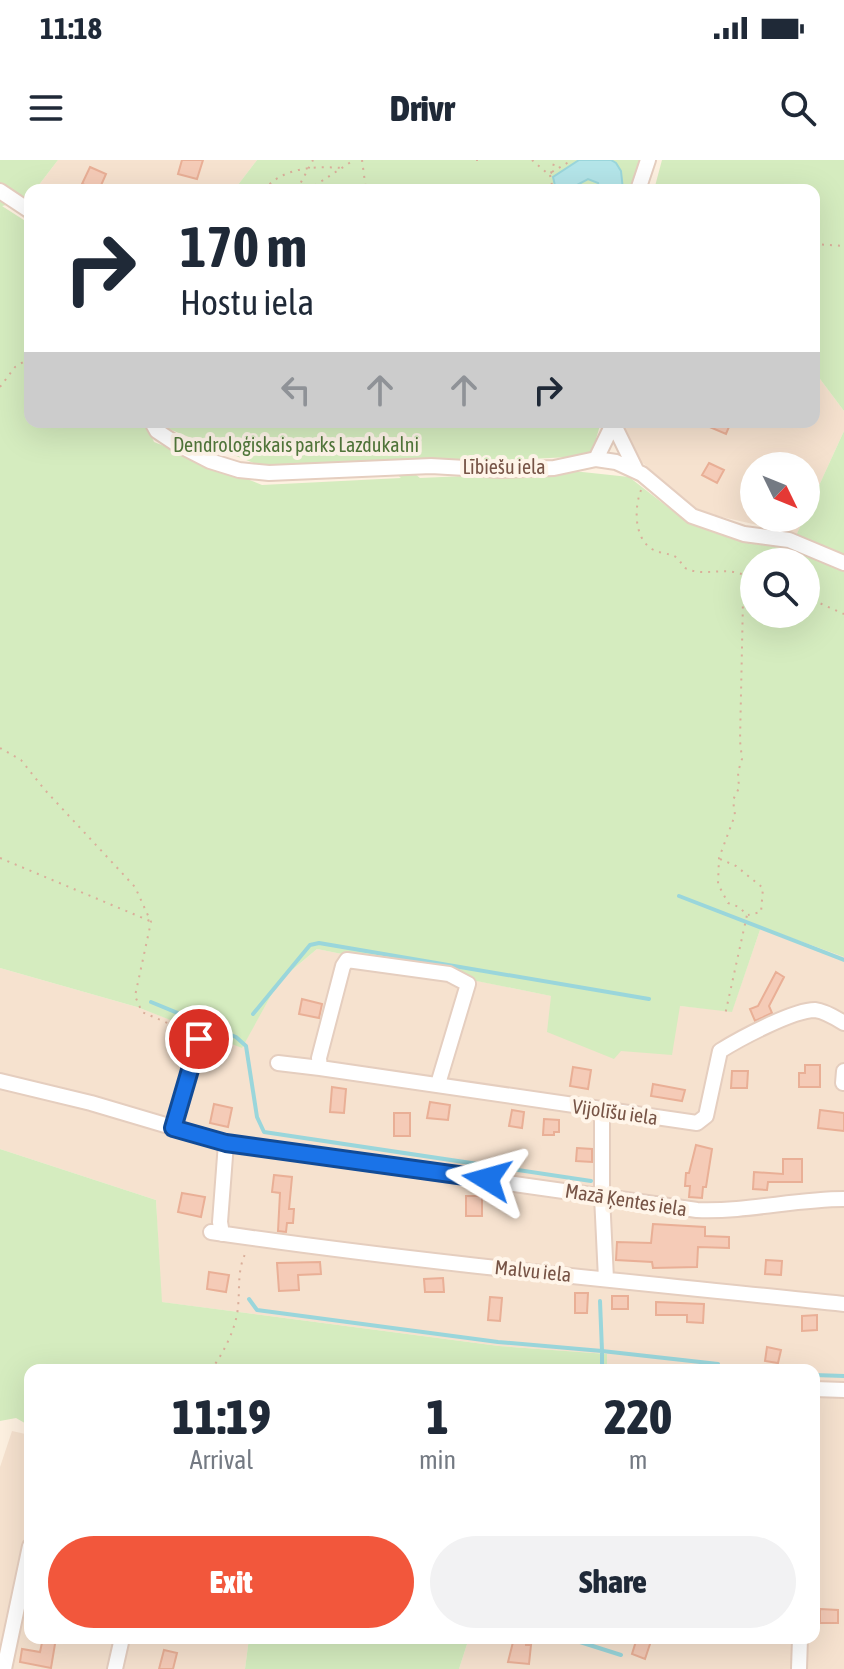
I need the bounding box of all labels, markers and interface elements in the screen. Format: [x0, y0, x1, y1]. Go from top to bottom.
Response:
text: 11:18 [40, 11, 102, 45]
icon: menu [24, 86, 68, 130]
icon: search [776, 86, 820, 130]
text: Drivr [390, 87, 454, 129]
text: 170 m [180, 215, 307, 279]
icon: right [48, 216, 152, 320]
text: Hostu iela [180, 281, 314, 323]
icon: left [274, 368, 318, 412]
icon: ahead [358, 368, 402, 412]
icon: ahead [442, 368, 486, 412]
icon: right [526, 368, 570, 412]
park label: Dendroloģiskais parks Lazdukalni [173, 433, 419, 456]
north arrow [740, 452, 820, 532]
map controls [740, 452, 820, 628]
street label: Lībiešu iela [462, 455, 546, 478]
button: search [740, 548, 820, 628]
pin [165, 1005, 233, 1073]
icon: arrive [177, 1017, 221, 1061]
street label: Vijolīšu iela [571, 1094, 659, 1129]
position arrow [445, 1137, 529, 1221]
street label: Mazā Ķentes iela [564, 1179, 689, 1220]
street label: Malvu iela [494, 1255, 572, 1286]
text: 11:19 [172, 1389, 271, 1444]
text: 1 [426, 1389, 449, 1444]
text: 220 [604, 1389, 672, 1444]
text: Arrival [190, 1445, 253, 1475]
text: min [419, 1445, 456, 1475]
text: m [629, 1445, 647, 1475]
button: Exit [48, 1536, 414, 1628]
button: Share [430, 1536, 796, 1628]

